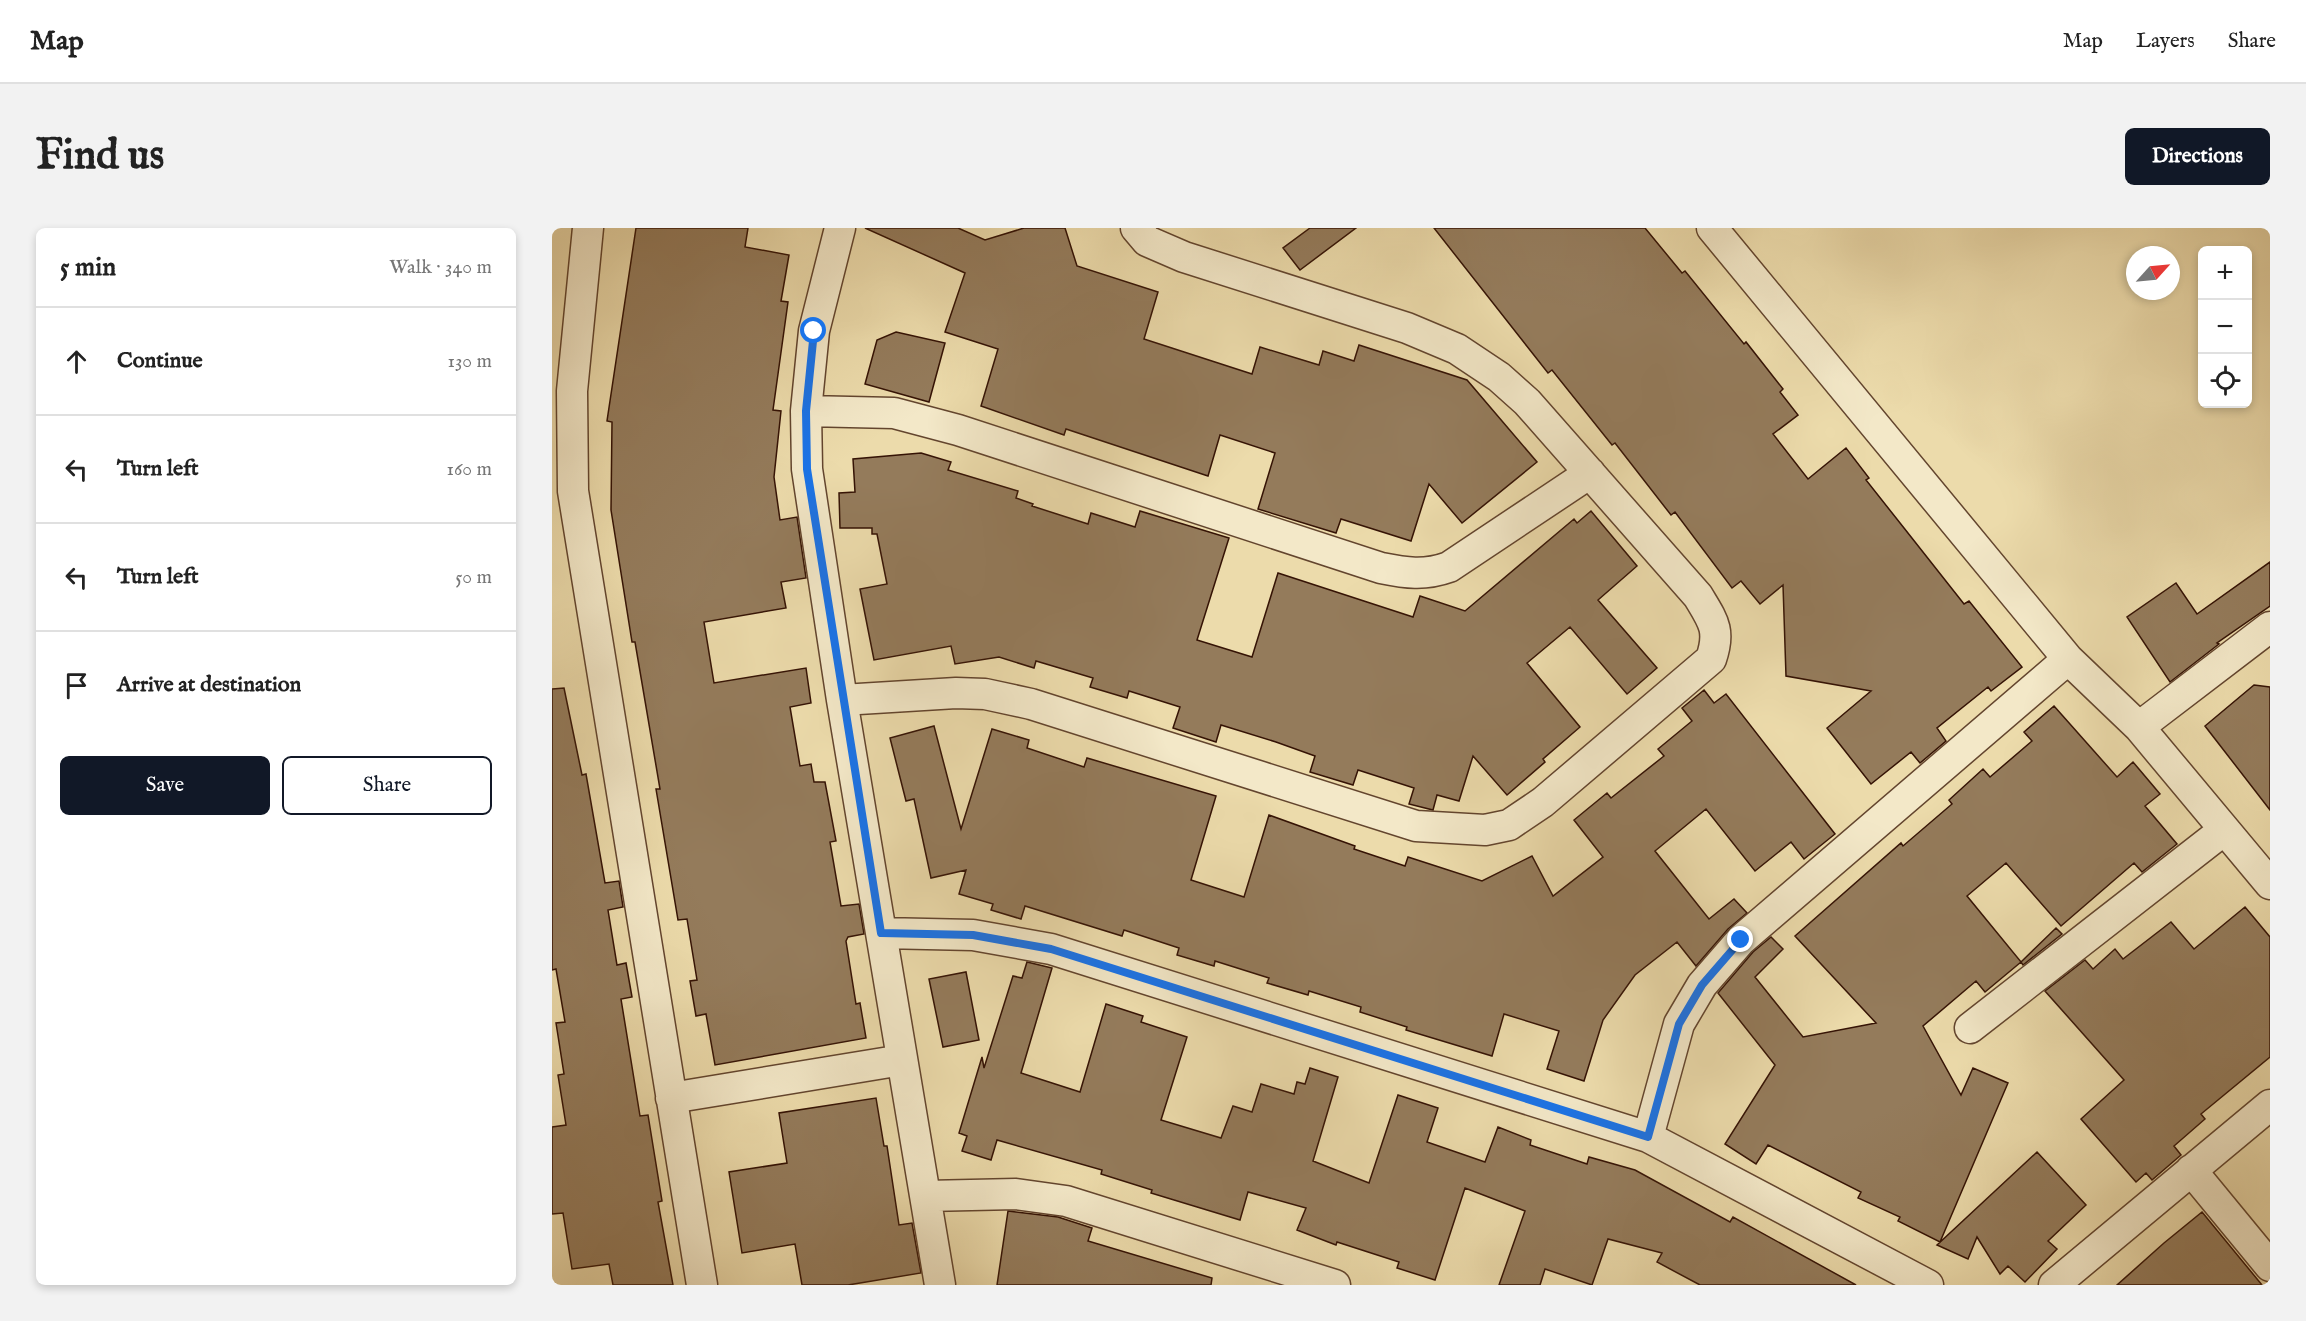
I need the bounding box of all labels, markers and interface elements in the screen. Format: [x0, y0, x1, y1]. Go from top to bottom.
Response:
text: Map [30, 24, 84, 59]
text: Map [2063, 28, 2103, 55]
text: Layers [2136, 28, 2195, 55]
text: Share [2228, 28, 2276, 55]
button: Directions [2125, 128, 2270, 185]
text: Find us [36, 130, 164, 183]
north arrow [2126, 246, 2180, 300]
map controls [2198, 246, 2252, 408]
button: + [2198, 246, 2252, 300]
text: 5 min [60, 251, 116, 284]
text: Walk · 340 m [389, 255, 492, 280]
button: − [2198, 300, 2252, 354]
route start [800, 317, 826, 343]
icon: ahead [60, 345, 93, 378]
text: Continue [117, 347, 203, 375]
text: 130 m [447, 349, 492, 374]
button: locate [2198, 354, 2252, 408]
icon: left [60, 453, 93, 486]
text: Turn left [117, 455, 199, 483]
text: 160 m [446, 457, 492, 482]
icon: left [60, 561, 93, 594]
text: Turn left [117, 563, 199, 591]
text: 50 m [455, 565, 492, 590]
icon: arrive [60, 669, 93, 702]
text: Arrive at destination [117, 671, 301, 699]
button: Save [60, 756, 270, 815]
button: Share [282, 756, 492, 815]
route end [1727, 926, 1753, 952]

